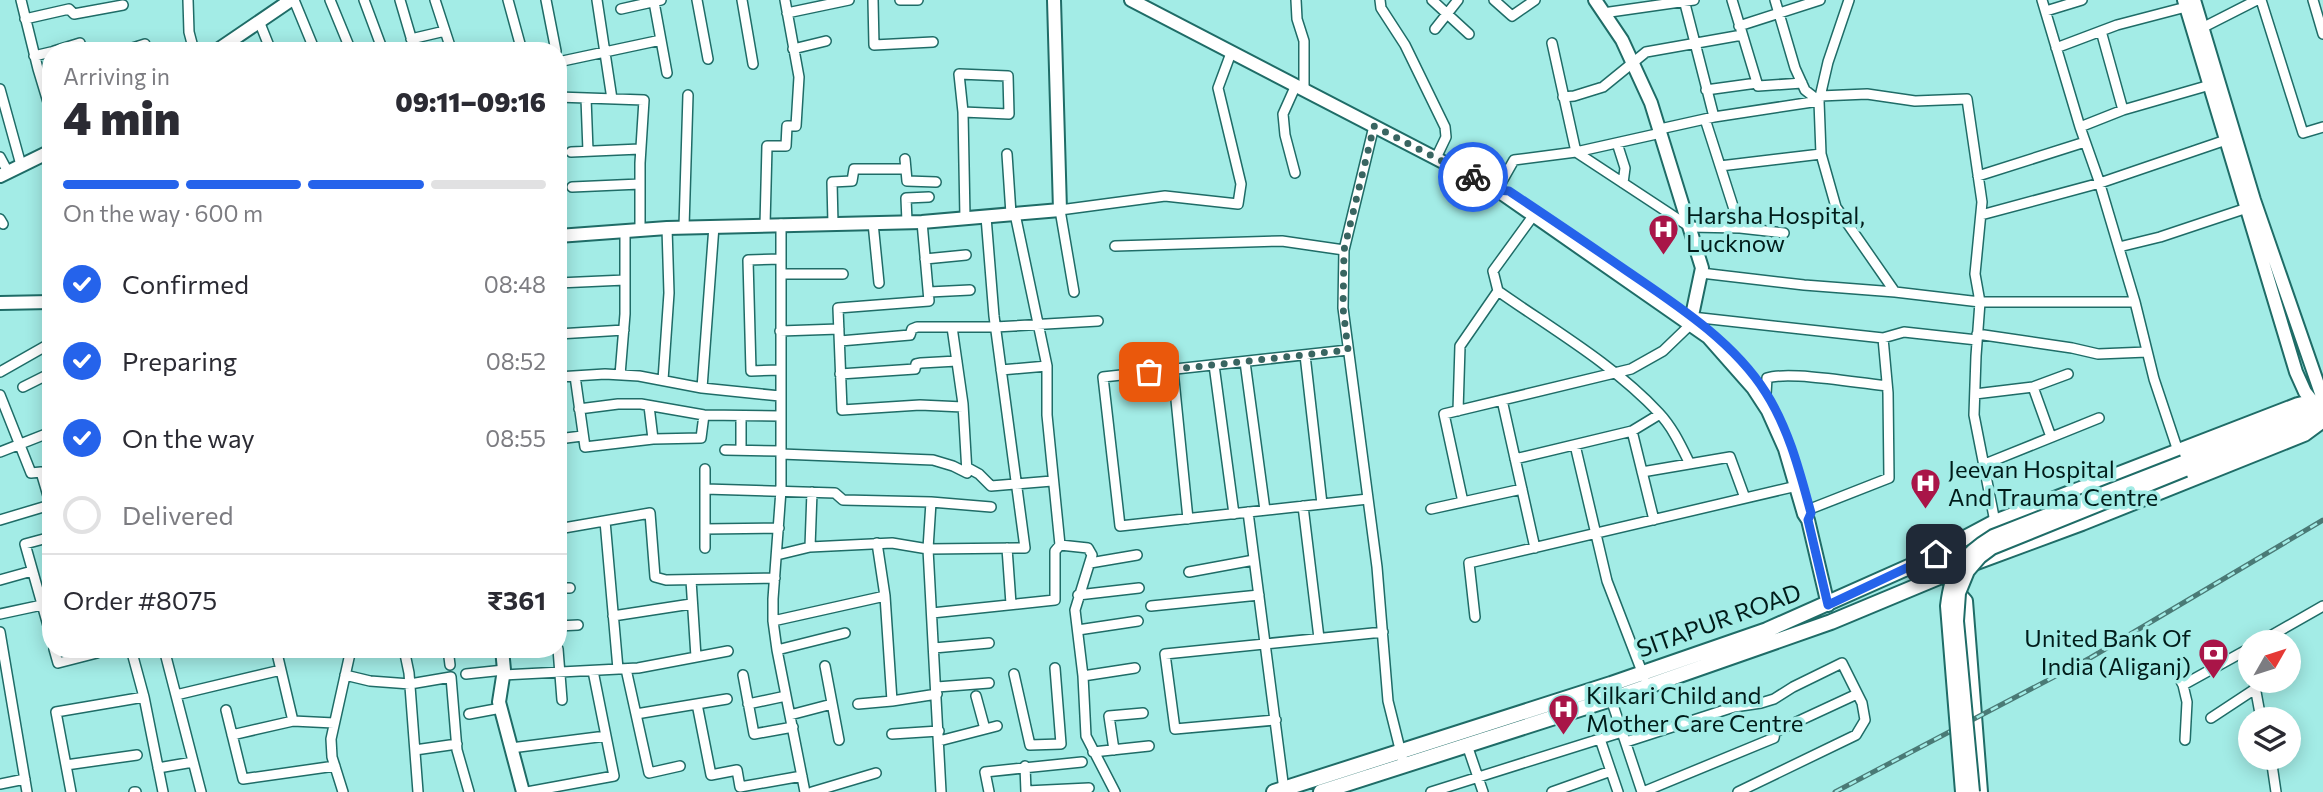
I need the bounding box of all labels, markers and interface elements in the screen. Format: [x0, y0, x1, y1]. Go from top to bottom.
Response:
text: Arriving in [63, 62, 170, 90]
text: 09:11–09:16 [395, 86, 546, 117]
text: 4 min [63, 88, 181, 144]
courier [1438, 142, 1508, 212]
icon: bike [1454, 158, 1492, 196]
text: On the way · 600 m [63, 199, 263, 227]
place label: Harsha Hospital, Lucknow [1686, 200, 1865, 257]
hospital icon: Harsha Hospital, Lucknow [1646, 213, 1680, 257]
icon: check [63, 265, 101, 303]
text: Confirmed [122, 268, 249, 299]
text: 08:48 [484, 270, 546, 298]
icon: check [63, 342, 101, 380]
pin [1119, 342, 1179, 402]
text: Preparing [122, 345, 237, 376]
text: 08:52 [486, 347, 546, 375]
icon: bag [1130, 353, 1168, 391]
icon: check [63, 419, 101, 457]
text: On the way [122, 422, 255, 453]
text: 08:55 [485, 424, 546, 452]
place label: Jeevan Hospital And Trauma Centre [1948, 454, 2158, 511]
hospital icon: Jeevan Hospital And Trauma Centre [1908, 467, 1942, 511]
text: Delivered [122, 499, 233, 530]
pin [1906, 524, 1966, 584]
icon: home [1917, 535, 1955, 573]
street label: SITAPUR ROAD [1632, 576, 1805, 663]
text: Order #8075 [63, 584, 217, 615]
text: ₹361 [487, 584, 546, 615]
place label: United Bank Of India (Aliganj) [2024, 623, 2192, 680]
north arrow [2238, 630, 2301, 693]
map controls [2238, 630, 2301, 770]
bank icon: United Bank Of India (Aliganj) [2197, 636, 2231, 680]
place label: Kilkari Child and Mother Care Centre [1586, 680, 1803, 737]
hospital icon: Kilkari Child and Mother Care Centre [1546, 693, 1580, 737]
button: layers [2238, 707, 2301, 770]

